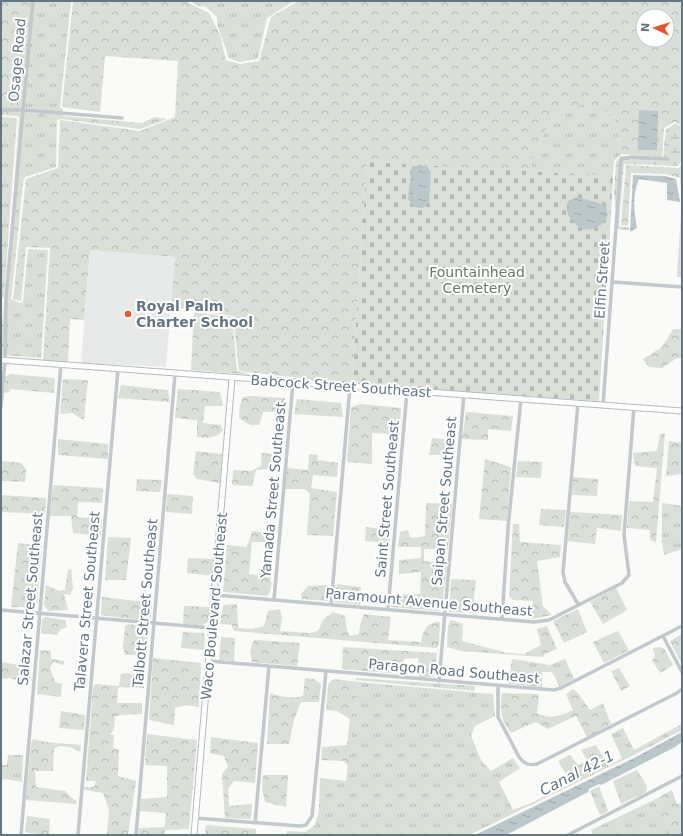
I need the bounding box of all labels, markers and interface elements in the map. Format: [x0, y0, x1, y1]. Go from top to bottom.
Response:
north arrow [635, 8, 675, 48]
street label: Osage Road [5, 17, 29, 103]
text: N [639, 22, 652, 32]
street label: Elfin Street [591, 240, 613, 319]
park label: Fountainhead Cemetery [429, 264, 525, 296]
place label: Royal Palm Charter School [136, 298, 253, 330]
marker: Royal Palm Charter School [123, 309, 133, 319]
street label: Babcock Street Southeast [250, 372, 432, 400]
street label: Yamada Street Southeast [257, 401, 289, 580]
street label: Saipan Street Southeast [429, 415, 459, 586]
street label: Saint Street Southeast [372, 419, 402, 578]
street label: Talavera Street Southeast [71, 510, 103, 693]
street label: Salazar Street Southeast [14, 511, 46, 686]
street label: Waco Boulevard Southeast [198, 511, 230, 700]
street label: Talbott Street Southeast [130, 518, 160, 689]
street label: Paramount Avenue Southeast [325, 585, 534, 619]
street label: Paragon Road Southeast [368, 656, 541, 686]
water label: Canal 42-1 [537, 747, 617, 799]

